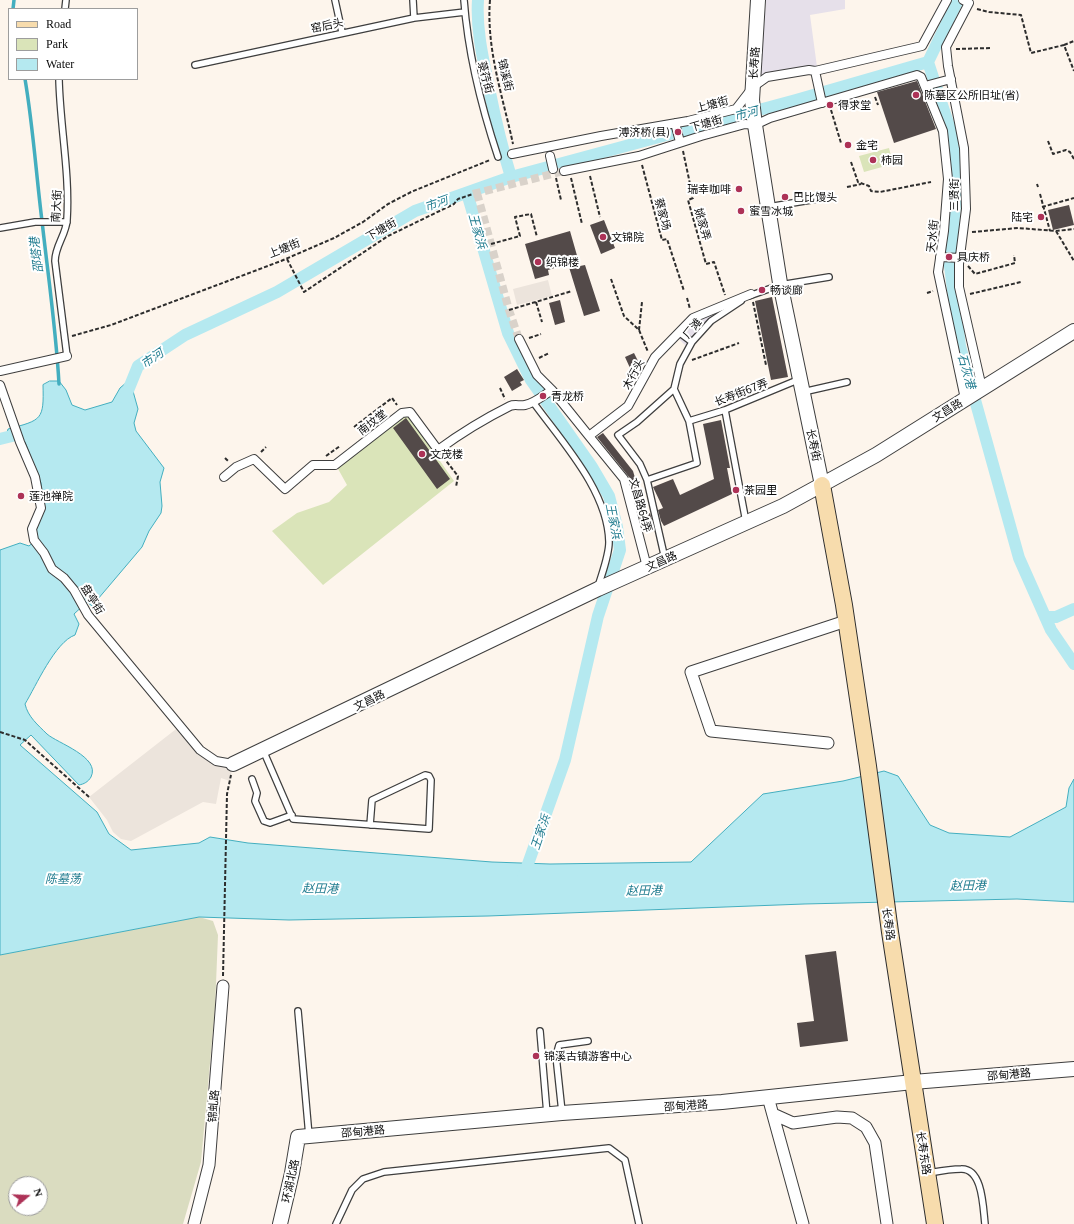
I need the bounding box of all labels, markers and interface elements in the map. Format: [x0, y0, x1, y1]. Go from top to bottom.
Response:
legend [8, 8, 138, 80]
street label: 窑后头 [309, 15, 345, 35]
text: Road [46, 17, 71, 31]
text: Park [46, 37, 68, 51]
street label: 长寿路 [746, 46, 762, 80]
text: Water [46, 57, 74, 71]
street label: 锦溪街 [496, 57, 516, 93]
street label: 菉荇街 [475, 59, 497, 95]
place label: 陈墓区公所旧址(省) [924, 88, 1019, 102]
marker: 陈墓区公所旧址(省) [911, 90, 921, 100]
street label: 上塘街 [694, 93, 730, 115]
place label: 得求堂 [838, 98, 871, 112]
marker: 得求堂 [825, 100, 835, 110]
water label: 市河 [733, 103, 759, 123]
street label: 下塘街 [688, 112, 724, 134]
place label: 溥济桥(县) [619, 125, 670, 139]
marker: 溥济桥(县) [673, 127, 683, 137]
place label: 金宅 [856, 138, 878, 152]
marker: 金宅 [843, 140, 853, 150]
place label: 柿园 [881, 153, 903, 167]
marker: 柿园 [868, 155, 878, 165]
street label: 三贤街 [947, 179, 961, 211]
place label: 瑞幸咖啡 [687, 182, 731, 196]
marker: 瑞幸咖啡 [734, 184, 744, 194]
street label: 南大街 [49, 189, 63, 223]
place label: 巴比馒头 [793, 190, 837, 204]
water label: 市河 [422, 192, 450, 214]
marker: 巴比馒头 [780, 192, 790, 202]
street label: 蔡家场 [652, 196, 674, 232]
place label: 蜜雪冰城 [749, 204, 793, 218]
street label: 姚家弄 [692, 206, 714, 242]
marker: 蜜雪冰城 [736, 206, 746, 216]
place label: 陆宅 [1011, 210, 1033, 224]
water label: 王家浜 [466, 212, 490, 250]
marker: 陆宅 [1036, 212, 1046, 222]
street label: 下塘街 [363, 215, 399, 243]
street label: 天水街 [923, 219, 941, 253]
place label: 文锦院 [611, 230, 644, 244]
marker: 文锦院 [598, 232, 608, 242]
water label: 邵塔港 [27, 236, 45, 274]
street label: 上塘街 [266, 236, 302, 260]
place label: 具庆桥 [957, 250, 990, 264]
marker: 具庆桥 [944, 252, 954, 262]
place label: 织锦楼 [546, 255, 579, 269]
marker: 织锦楼 [533, 257, 543, 267]
place label: 畅谈廊 [770, 283, 803, 297]
marker: 畅谈廊 [757, 285, 767, 295]
street label: 厂滩 [680, 315, 704, 341]
water label: 市河 [138, 345, 166, 371]
water label: 石灰港 [955, 352, 979, 390]
street label: 木行头 [619, 356, 647, 392]
street label: 长寿街67弄 [712, 376, 770, 408]
place label: 青龙桥 [551, 389, 584, 403]
marker: 青龙桥 [538, 391, 548, 401]
street label: 文昌路 [930, 396, 964, 424]
street label: 南坟堂 [355, 407, 389, 437]
street label: 长寿街 [804, 427, 824, 463]
place label: 文茂楼 [430, 447, 463, 461]
marker: 文茂楼 [417, 449, 427, 459]
street label: 文昌路64弄 [627, 476, 655, 534]
place label: 茶园里 [744, 483, 777, 497]
marker: 茶园里 [731, 485, 741, 495]
place label: 莲池禅院 [29, 489, 73, 503]
marker: 莲池禅院 [16, 491, 26, 501]
water label: 王家浜 [603, 502, 625, 540]
street label: 文昌路 [643, 548, 679, 574]
street label: 盘亭街 [79, 582, 107, 616]
street label: 文昌路 [351, 687, 387, 713]
water label: 王家浜 [527, 813, 553, 851]
water label: 陈墓荡 [45, 871, 81, 885]
water label: 赵田港 [950, 877, 986, 893]
water label: 赵田港 [302, 880, 338, 896]
water label: 赵田港 [626, 882, 662, 898]
street label: 长寿路 [880, 907, 898, 941]
place label: 锦溪古镇游客中心 [544, 1049, 632, 1063]
marker: 锦溪古镇游客中心 [531, 1051, 541, 1061]
street label: 邵甸港路 [987, 1066, 1031, 1082]
street label: 锦虬路 [205, 1089, 221, 1123]
street label: 邵甸港路 [664, 1097, 708, 1113]
street label: 邵甸港路 [341, 1123, 385, 1139]
street label: 长寿东路 [914, 1130, 934, 1176]
street label: 环湖北路 [279, 1158, 301, 1204]
north arrow [8, 1176, 48, 1216]
text: N [31, 1187, 45, 1198]

